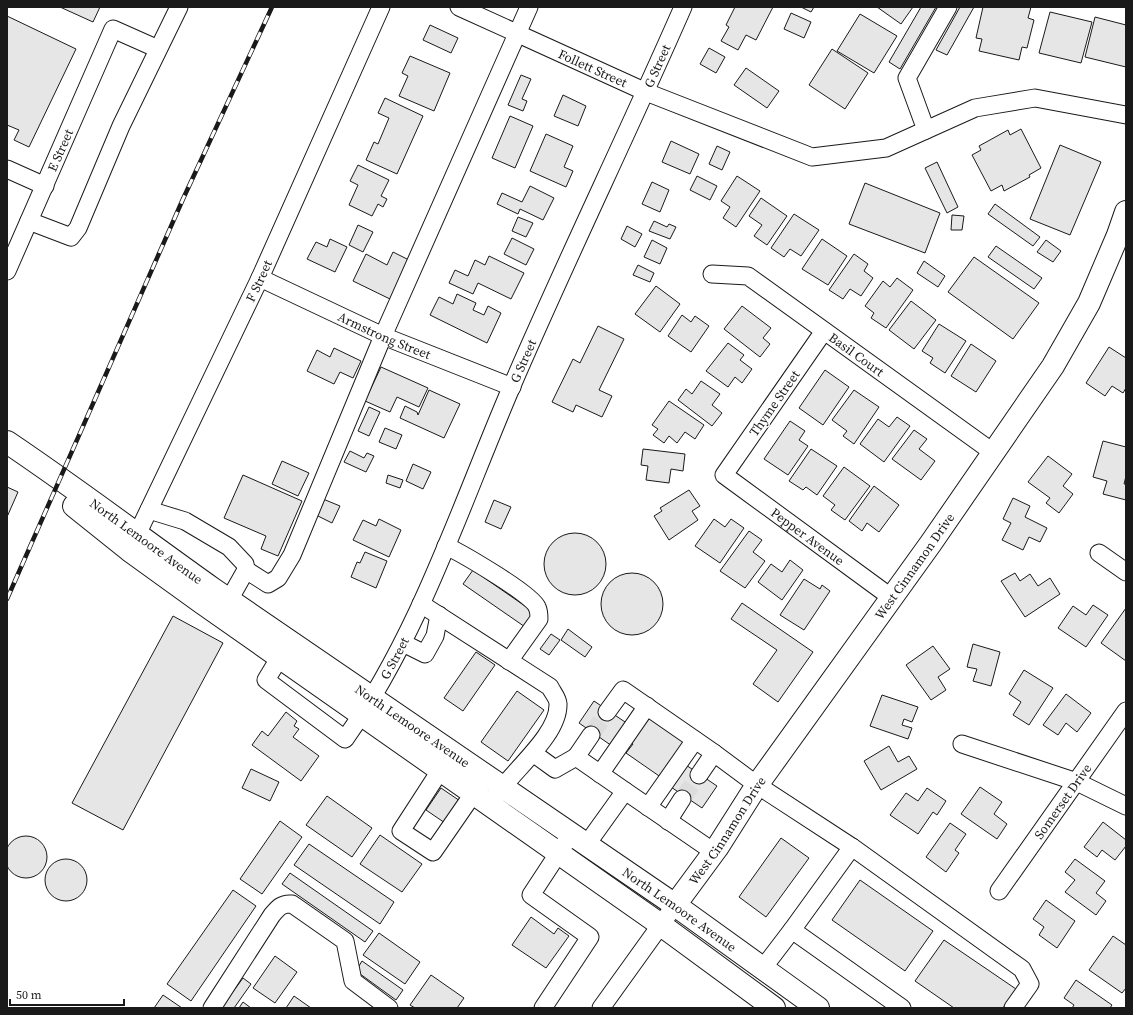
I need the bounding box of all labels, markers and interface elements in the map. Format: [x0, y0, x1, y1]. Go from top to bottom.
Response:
street label: G Street [640, 41, 675, 90]
street label: Follett Street [556, 45, 630, 92]
street label: E Street [44, 126, 77, 174]
street label: F Street [242, 257, 276, 305]
street label: Armstrong Street [335, 308, 434, 363]
street label: Basil Court [825, 329, 888, 381]
street label: G Street [506, 336, 541, 385]
street label: Thyme Street [745, 366, 804, 440]
street label: North Lemoore Avenue [86, 495, 206, 588]
street label: Pepper Avenue [767, 504, 848, 569]
street label: West Cinnamon Drive [871, 509, 958, 623]
street label: G Street [376, 634, 413, 682]
street label: North Lemoore Avenue [352, 681, 473, 771]
street label: Somerset Drive [1030, 760, 1095, 842]
street label: West Cinnamon Drive [685, 773, 770, 888]
street label: North Lemoore Avenue [619, 864, 740, 956]
scale bar [10, 981, 124, 1007]
text: 50 m [16, 987, 42, 1003]

